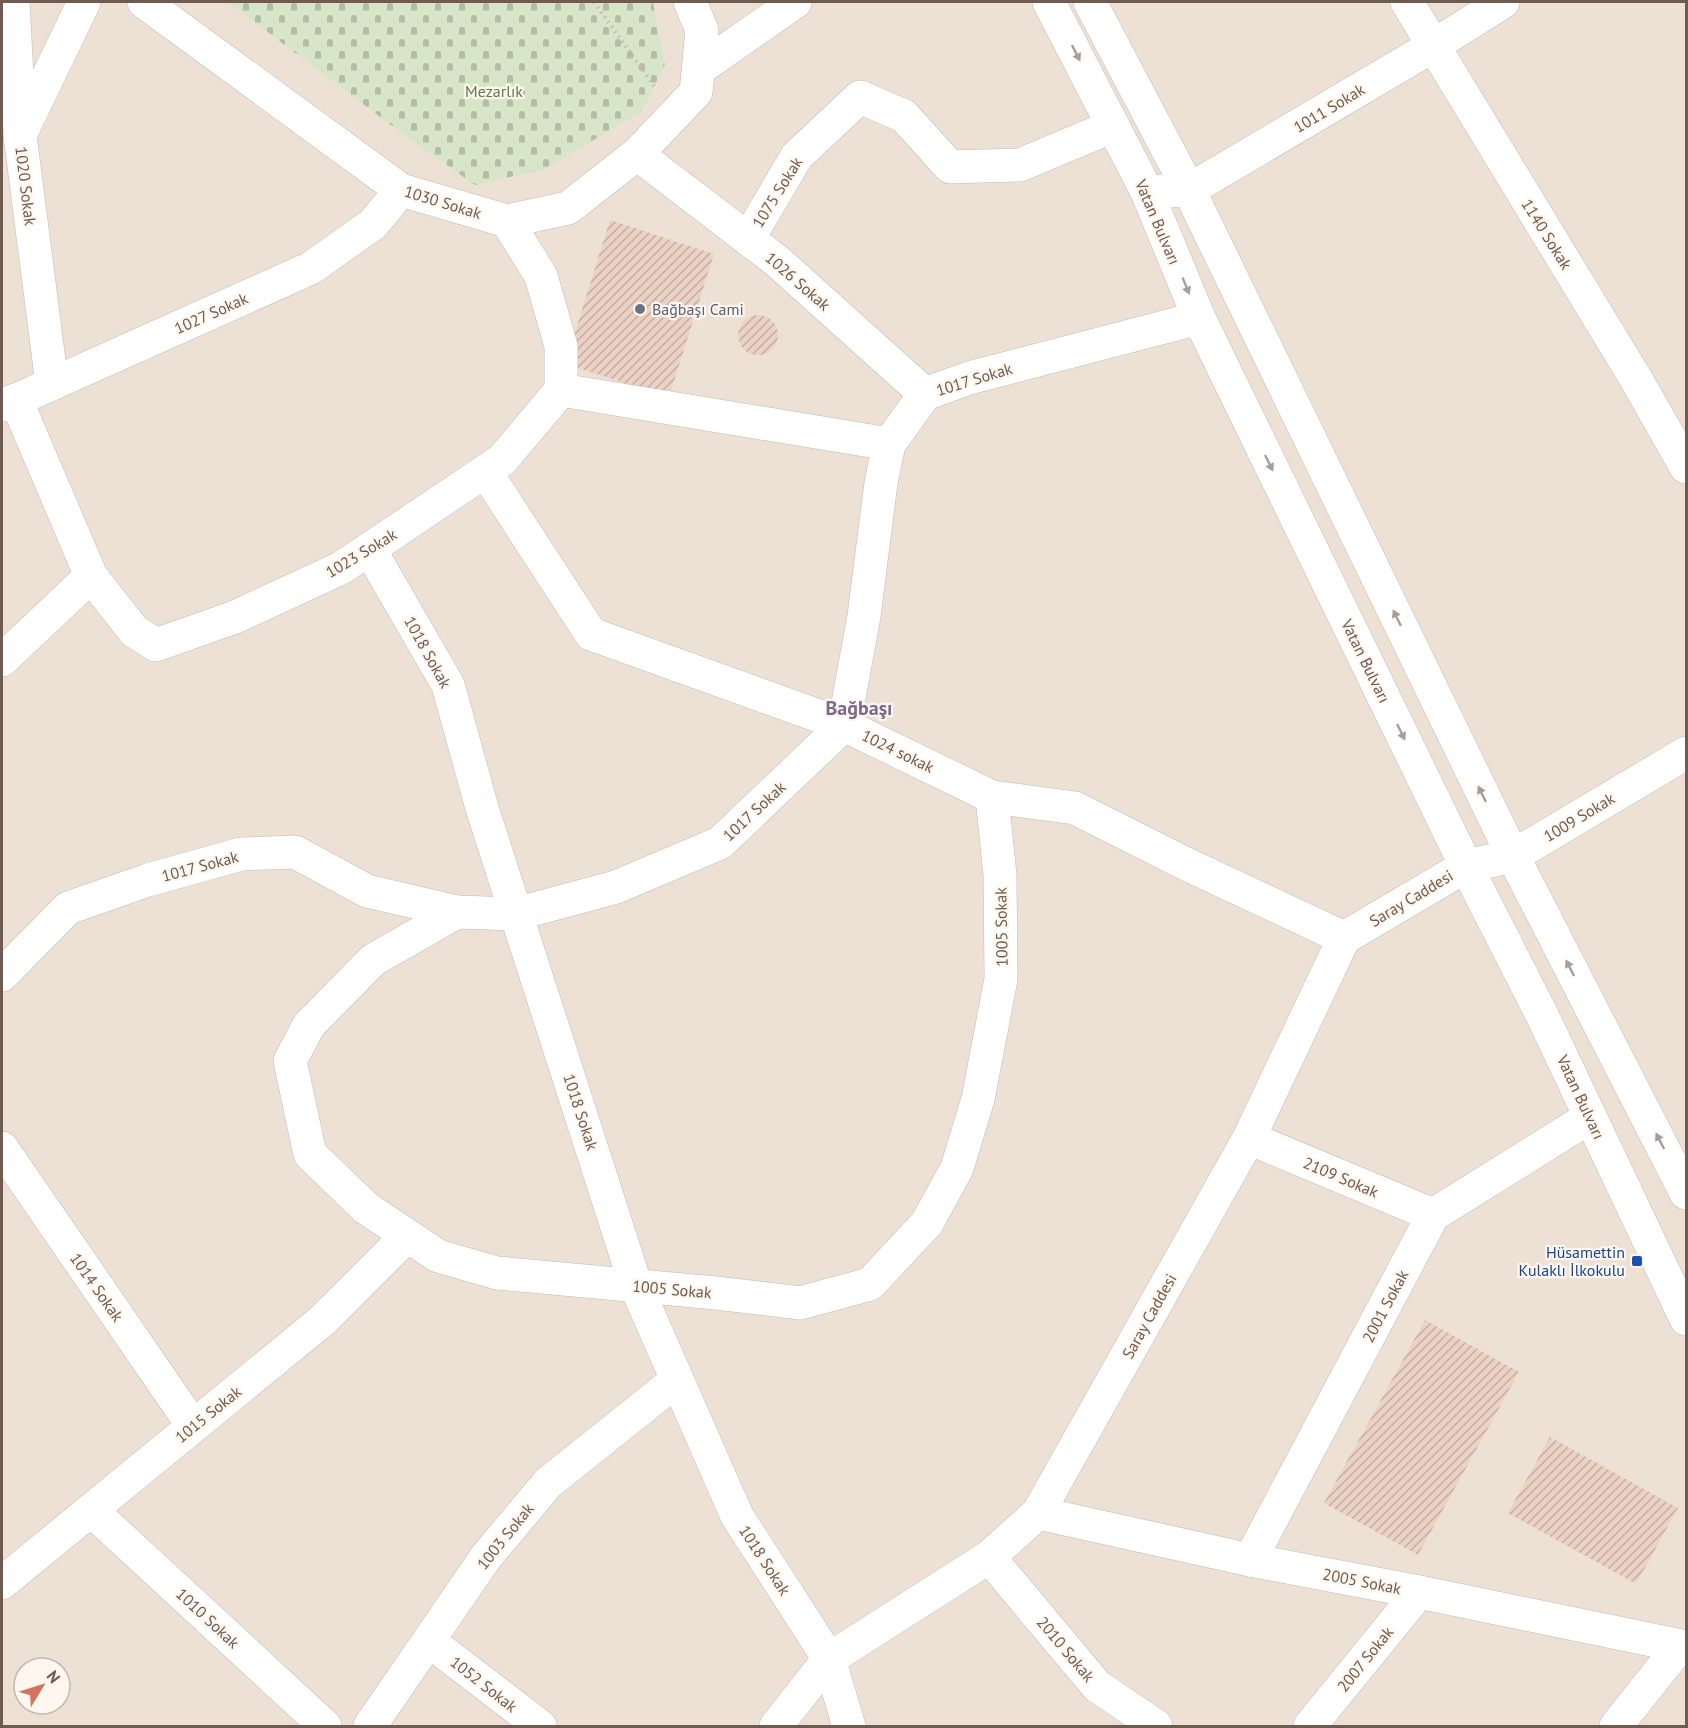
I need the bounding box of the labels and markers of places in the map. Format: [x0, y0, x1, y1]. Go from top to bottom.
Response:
place label: Bağbaşı Cami [652, 299, 744, 319]
marker: Bağbaşı Cami [633, 302, 647, 316]
place label: Hüsamettin Kulaklı İlkokulu [1519, 1242, 1625, 1280]
marker: Hüsamettin Kulaklı İlkokulu [1630, 1254, 1644, 1268]

